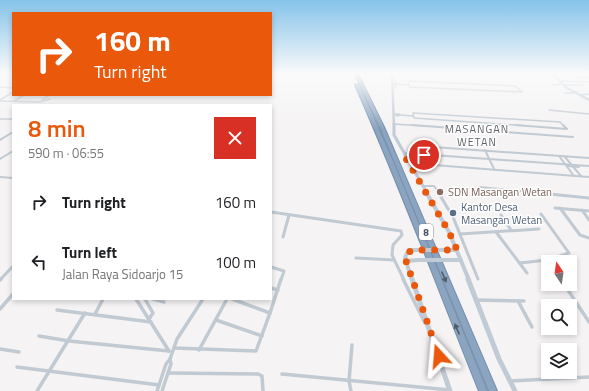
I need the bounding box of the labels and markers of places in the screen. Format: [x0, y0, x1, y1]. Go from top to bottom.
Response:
pin [407, 138, 441, 172]
place label: SDN Masangan Wetan [448, 184, 552, 200]
marker: SDN Masangan Wetan [435, 187, 445, 197]
place label: Kantor Desa Masangan Wetan [461, 199, 542, 228]
marker: Kantor Desa Masangan Wetan [448, 208, 458, 218]

